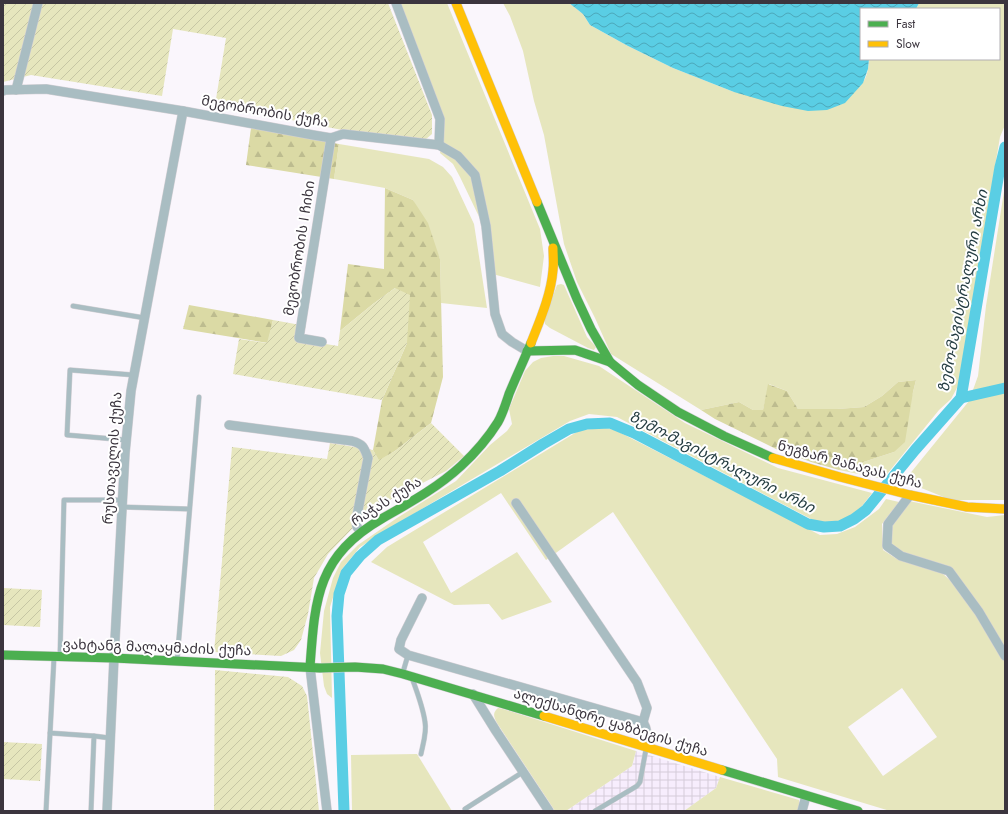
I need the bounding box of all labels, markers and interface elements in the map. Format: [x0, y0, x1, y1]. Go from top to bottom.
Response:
legend [860, 8, 1000, 60]
text: Fast [896, 15, 915, 33]
text: Slow [896, 35, 921, 53]
street label: მეგობრობის ქუჩა [200, 90, 330, 132]
street label: მეგობრობის I ჩიხი [278, 179, 320, 317]
water label: ზემო-მაგისტრალური არხი [933, 187, 994, 394]
street label: რუსთაველის ქუჩა [97, 391, 127, 525]
water label: ზემო-მაგისტრალური არხი [625, 406, 820, 519]
street label: ნუგზარ შანავას ქუჩა [775, 435, 925, 493]
street label: რაჭას ქუჩა [347, 471, 425, 531]
street label: ვახტანგ მალაყმაძის ქუჩა [62, 634, 252, 660]
street label: ალექსანდრე ყაზბეგის ქუჩა [511, 683, 711, 761]

